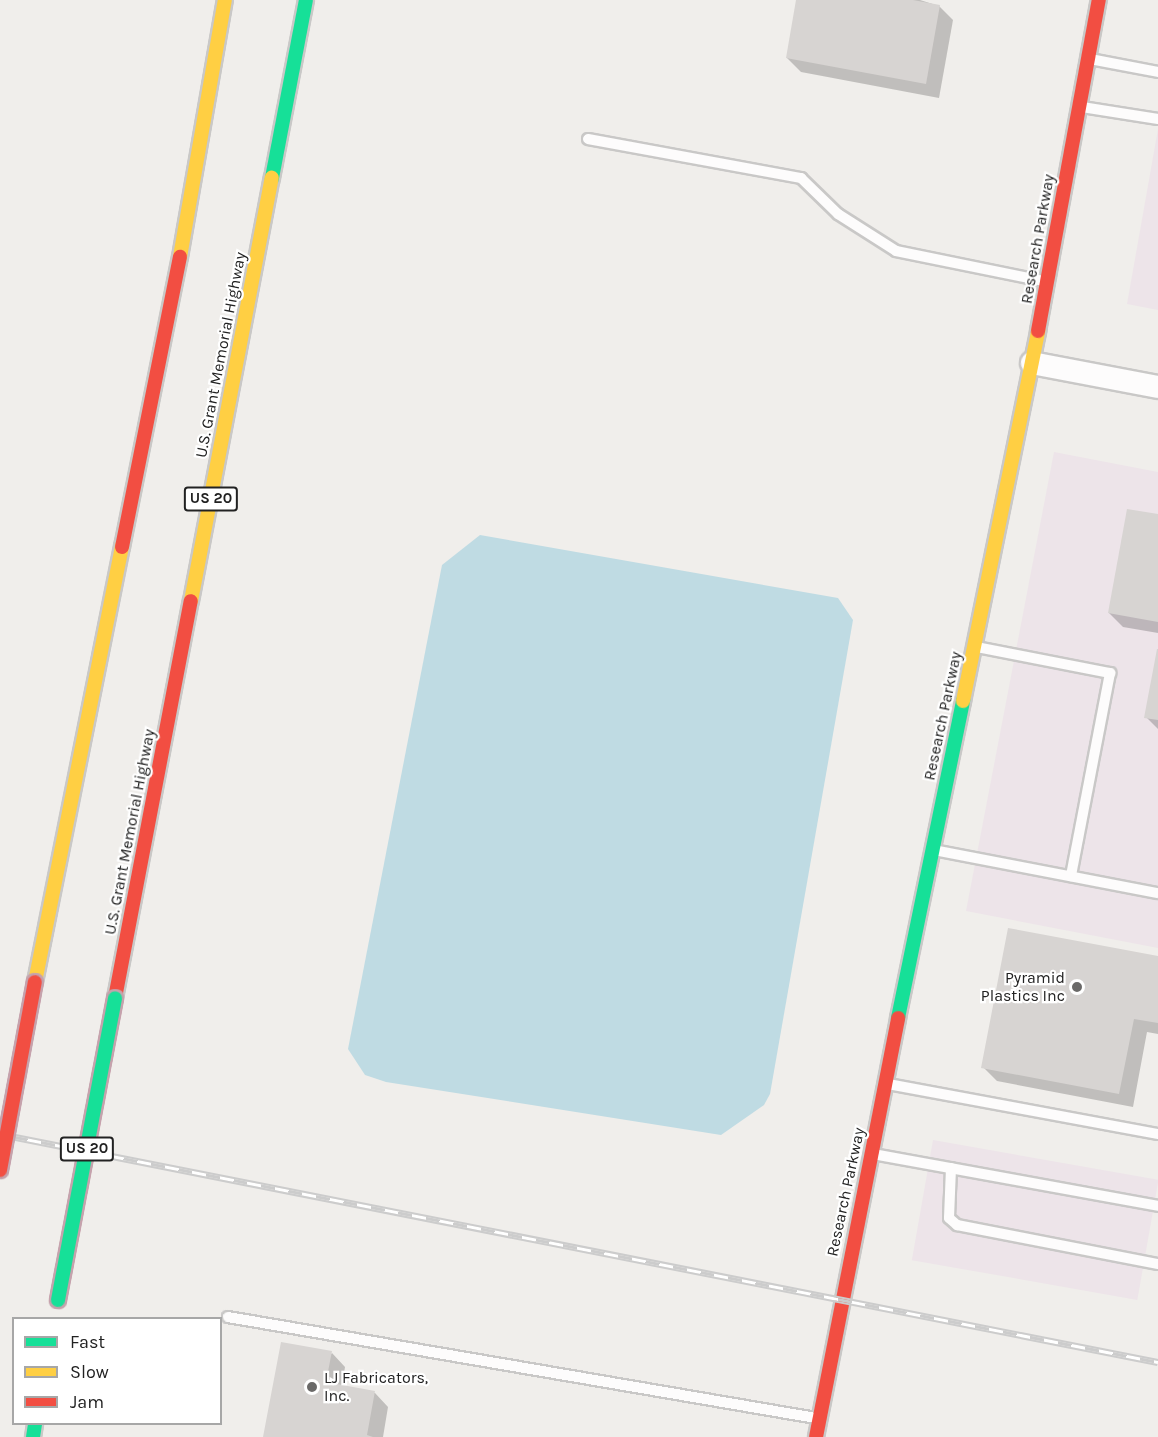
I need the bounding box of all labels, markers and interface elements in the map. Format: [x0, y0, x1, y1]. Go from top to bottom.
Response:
street label: Research Parkway [1017, 173, 1059, 305]
street label: U.S. Grant Memorial Highway [192, 251, 250, 459]
road number: US 20 [182, 487, 240, 511]
street label: Research Parkway [920, 650, 966, 782]
street label: U.S. Grant Memorial Highway [101, 728, 159, 936]
place label: Pyramid Plastics Inc [981, 968, 1065, 1006]
marker: Pyramid Plastics Inc [1070, 980, 1084, 994]
street label: Research Parkway [823, 1126, 869, 1258]
road number: US 20 [58, 1137, 116, 1161]
legend [12, 1317, 222, 1425]
text: Fast [70, 1331, 105, 1353]
text: Slow [70, 1361, 109, 1383]
place label: LJ Fabricators, Inc. [324, 1368, 428, 1406]
marker: LJ Fabricators, Inc. [305, 1380, 319, 1394]
text: Jam [70, 1391, 104, 1413]

